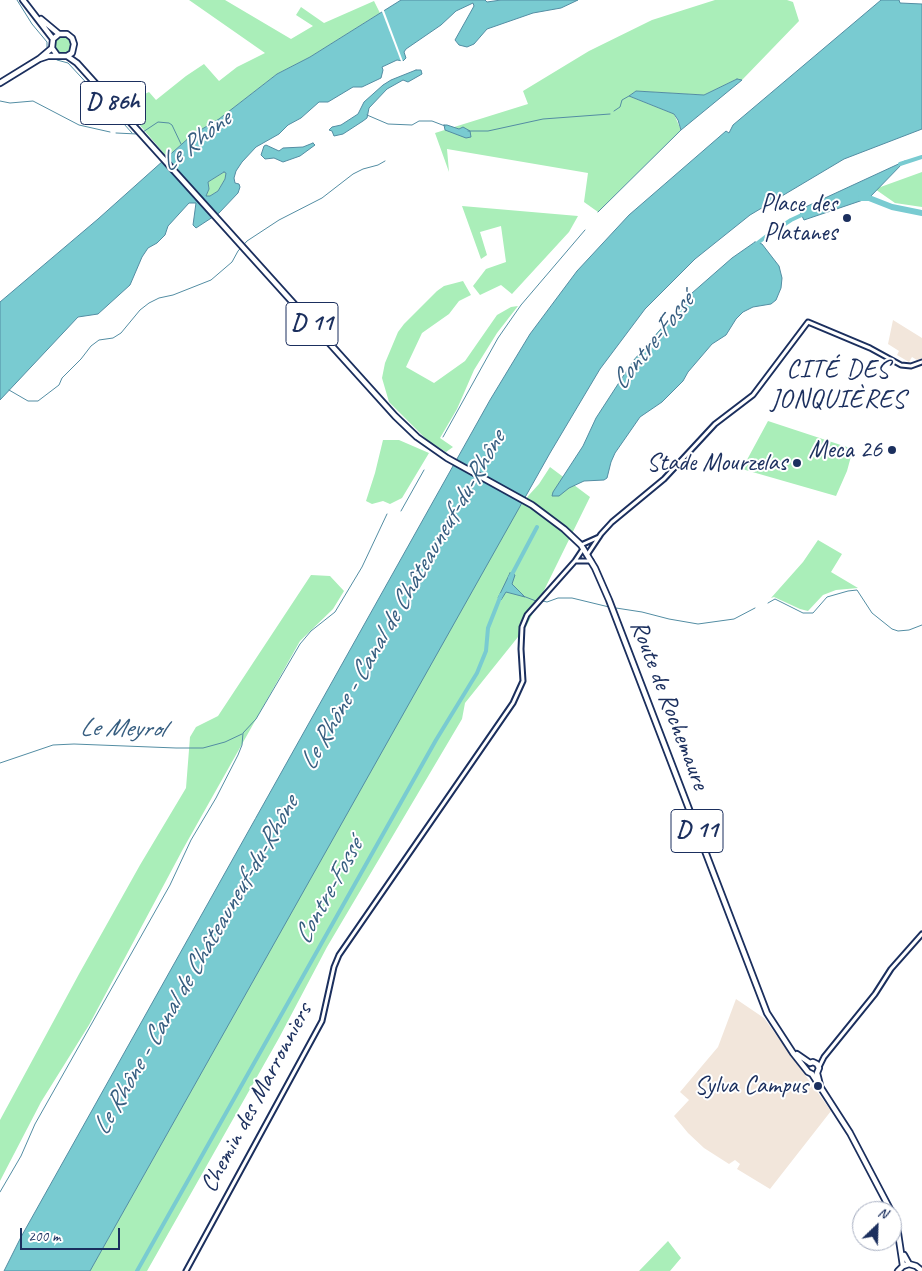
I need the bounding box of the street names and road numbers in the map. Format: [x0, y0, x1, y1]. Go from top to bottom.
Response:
road number: D 86h [80, 82, 146, 125]
road number: D 11 [286, 302, 338, 346]
street label: Route de Rochemaure [623, 616, 715, 794]
road number: D 11 [671, 809, 723, 852]
street label: Chemin des Marronniers [194, 998, 320, 1198]

